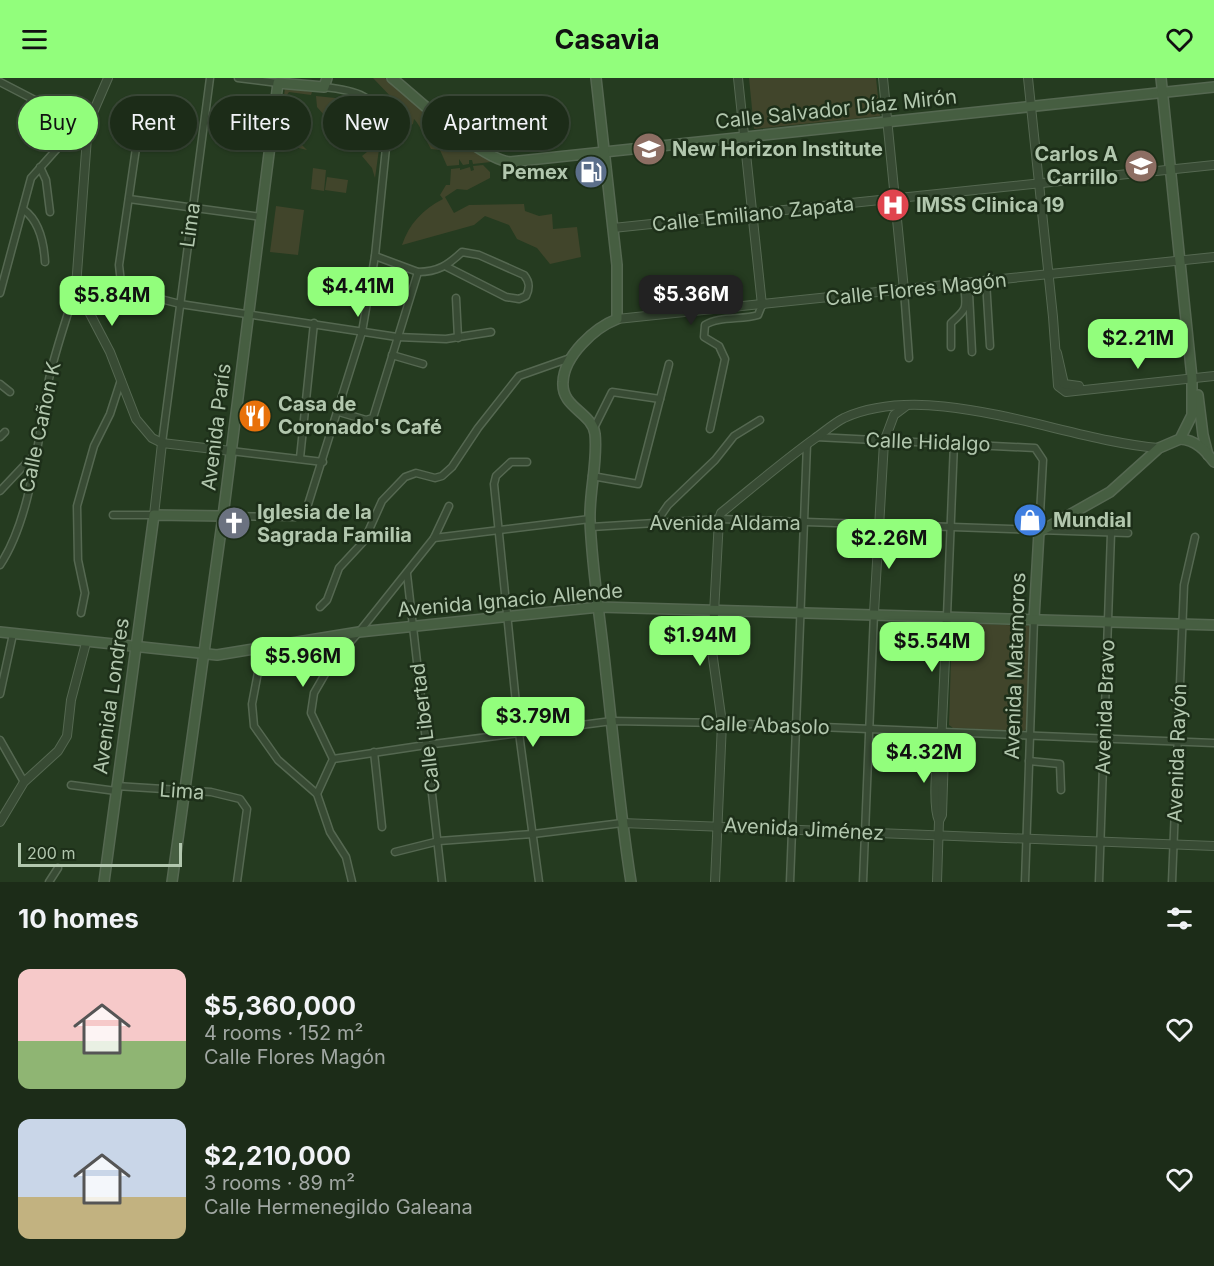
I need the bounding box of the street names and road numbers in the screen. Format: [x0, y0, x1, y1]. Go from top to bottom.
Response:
street label: Calle Salvador Díaz Mirón [714, 84, 958, 134]
street label: Calle Emiliano Zapata [651, 191, 855, 237]
street label: Lima [175, 201, 205, 249]
street label: Calle Flores Magón [824, 268, 1008, 310]
street label: Calle Cañon K [14, 359, 66, 495]
street label: Avenida París [196, 362, 236, 492]
street label: Calle Hidalgo [865, 428, 991, 456]
street label: Avenida Aldama [649, 511, 801, 535]
street label: Avenida Matamoros [1000, 572, 1030, 760]
street label: Avenida Ignacio Allende [396, 578, 624, 622]
street label: Avenida Londres [88, 616, 134, 776]
street label: Avenida Bravo [1091, 639, 1119, 775]
street label: Calle Libertad [405, 662, 445, 794]
street label: Avenida Rayón [1163, 683, 1191, 823]
street label: Calle Abasolo [700, 711, 830, 739]
street label: Lima [159, 777, 205, 805]
street label: Avenida Jiménez [723, 813, 885, 845]

